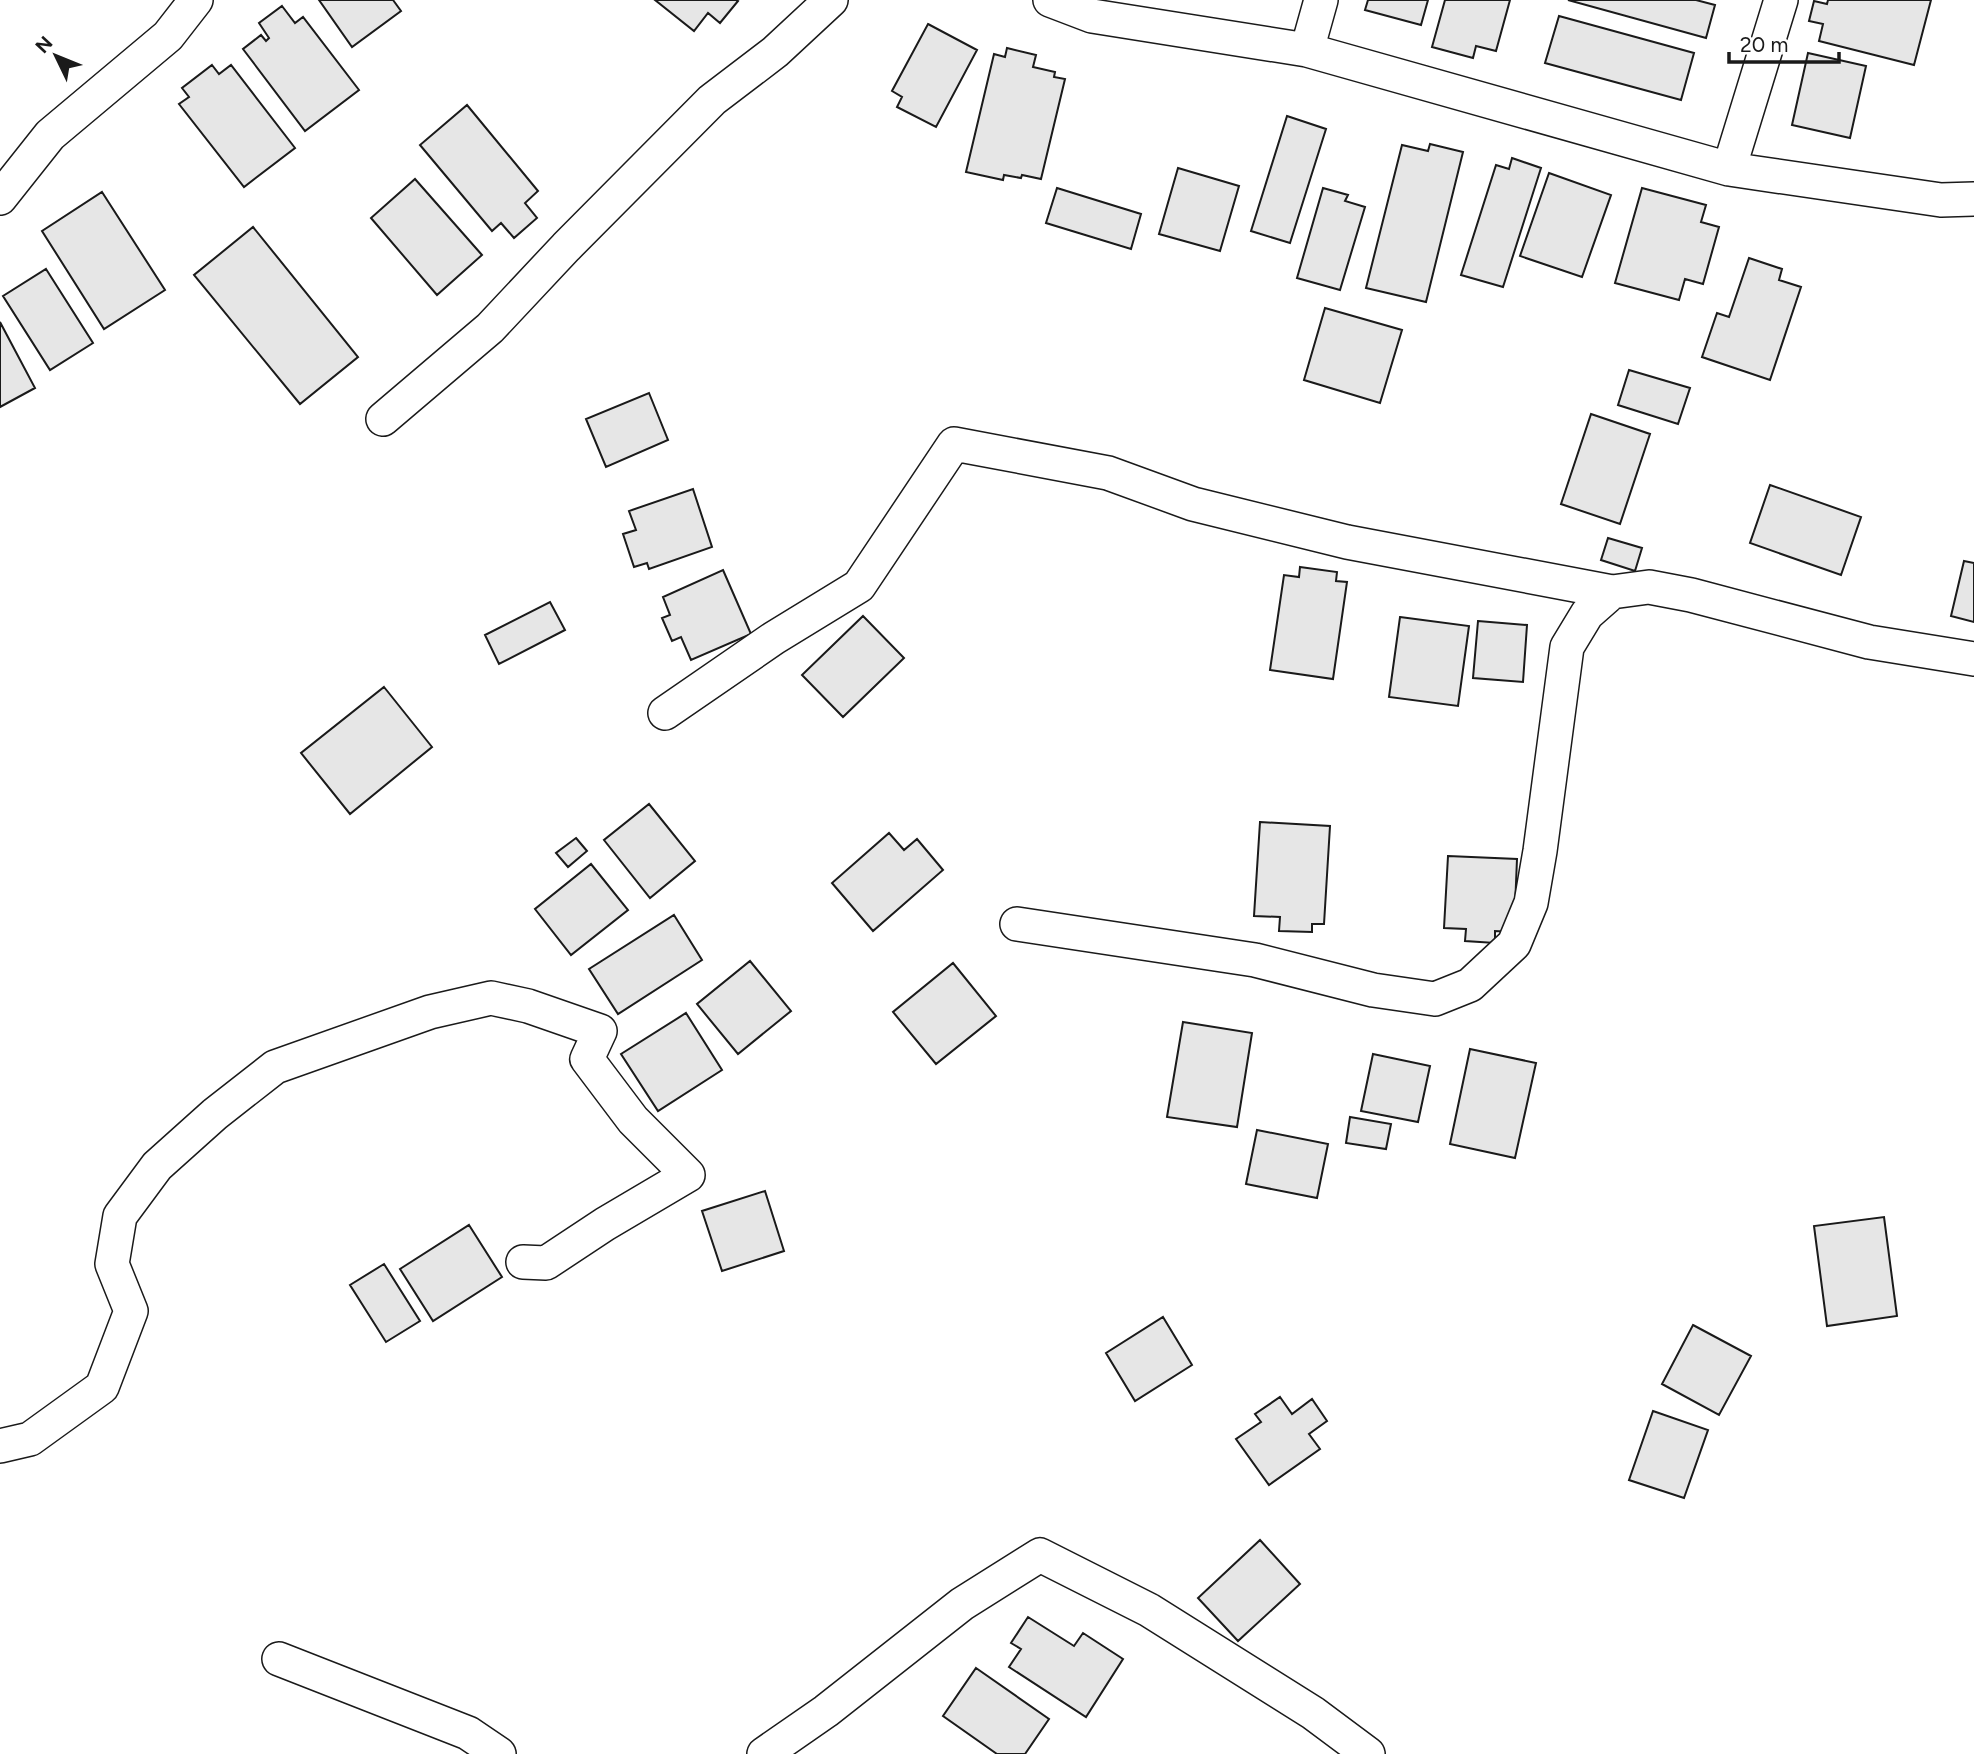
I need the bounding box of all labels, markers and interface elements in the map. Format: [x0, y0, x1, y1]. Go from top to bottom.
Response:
north arrow [21, 21, 91, 91]
scale bar [1729, 21, 1839, 65]
text: N [31, 32, 57, 58]
text: 20 m [1740, 32, 1788, 57]

